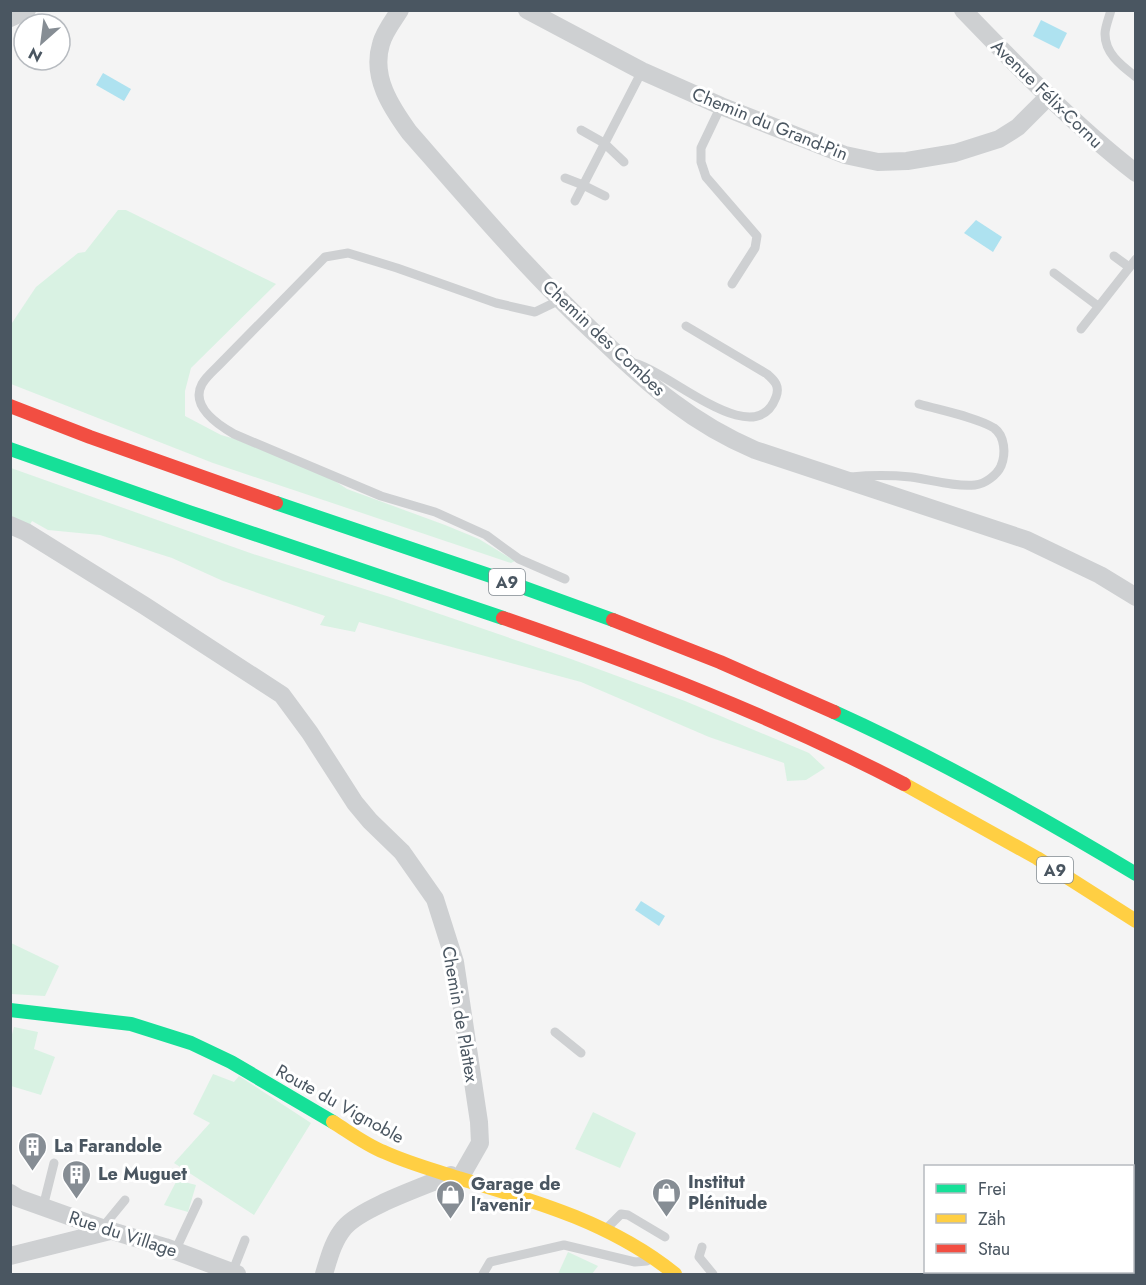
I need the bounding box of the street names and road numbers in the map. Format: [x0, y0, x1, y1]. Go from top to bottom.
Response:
street label: Avenue Félix-Cornu [985, 34, 1109, 154]
street label: Chemin du Grand-Pin [688, 81, 852, 167]
street label: Chemin des Combes [537, 274, 671, 402]
road number: A9 [489, 569, 525, 595]
road number: A9 [1037, 857, 1073, 883]
street label: Chemin de Plattex [435, 944, 485, 1084]
street label: Route du Vignoble [271, 1058, 409, 1150]
street label: Rue du Village [66, 1204, 180, 1264]

